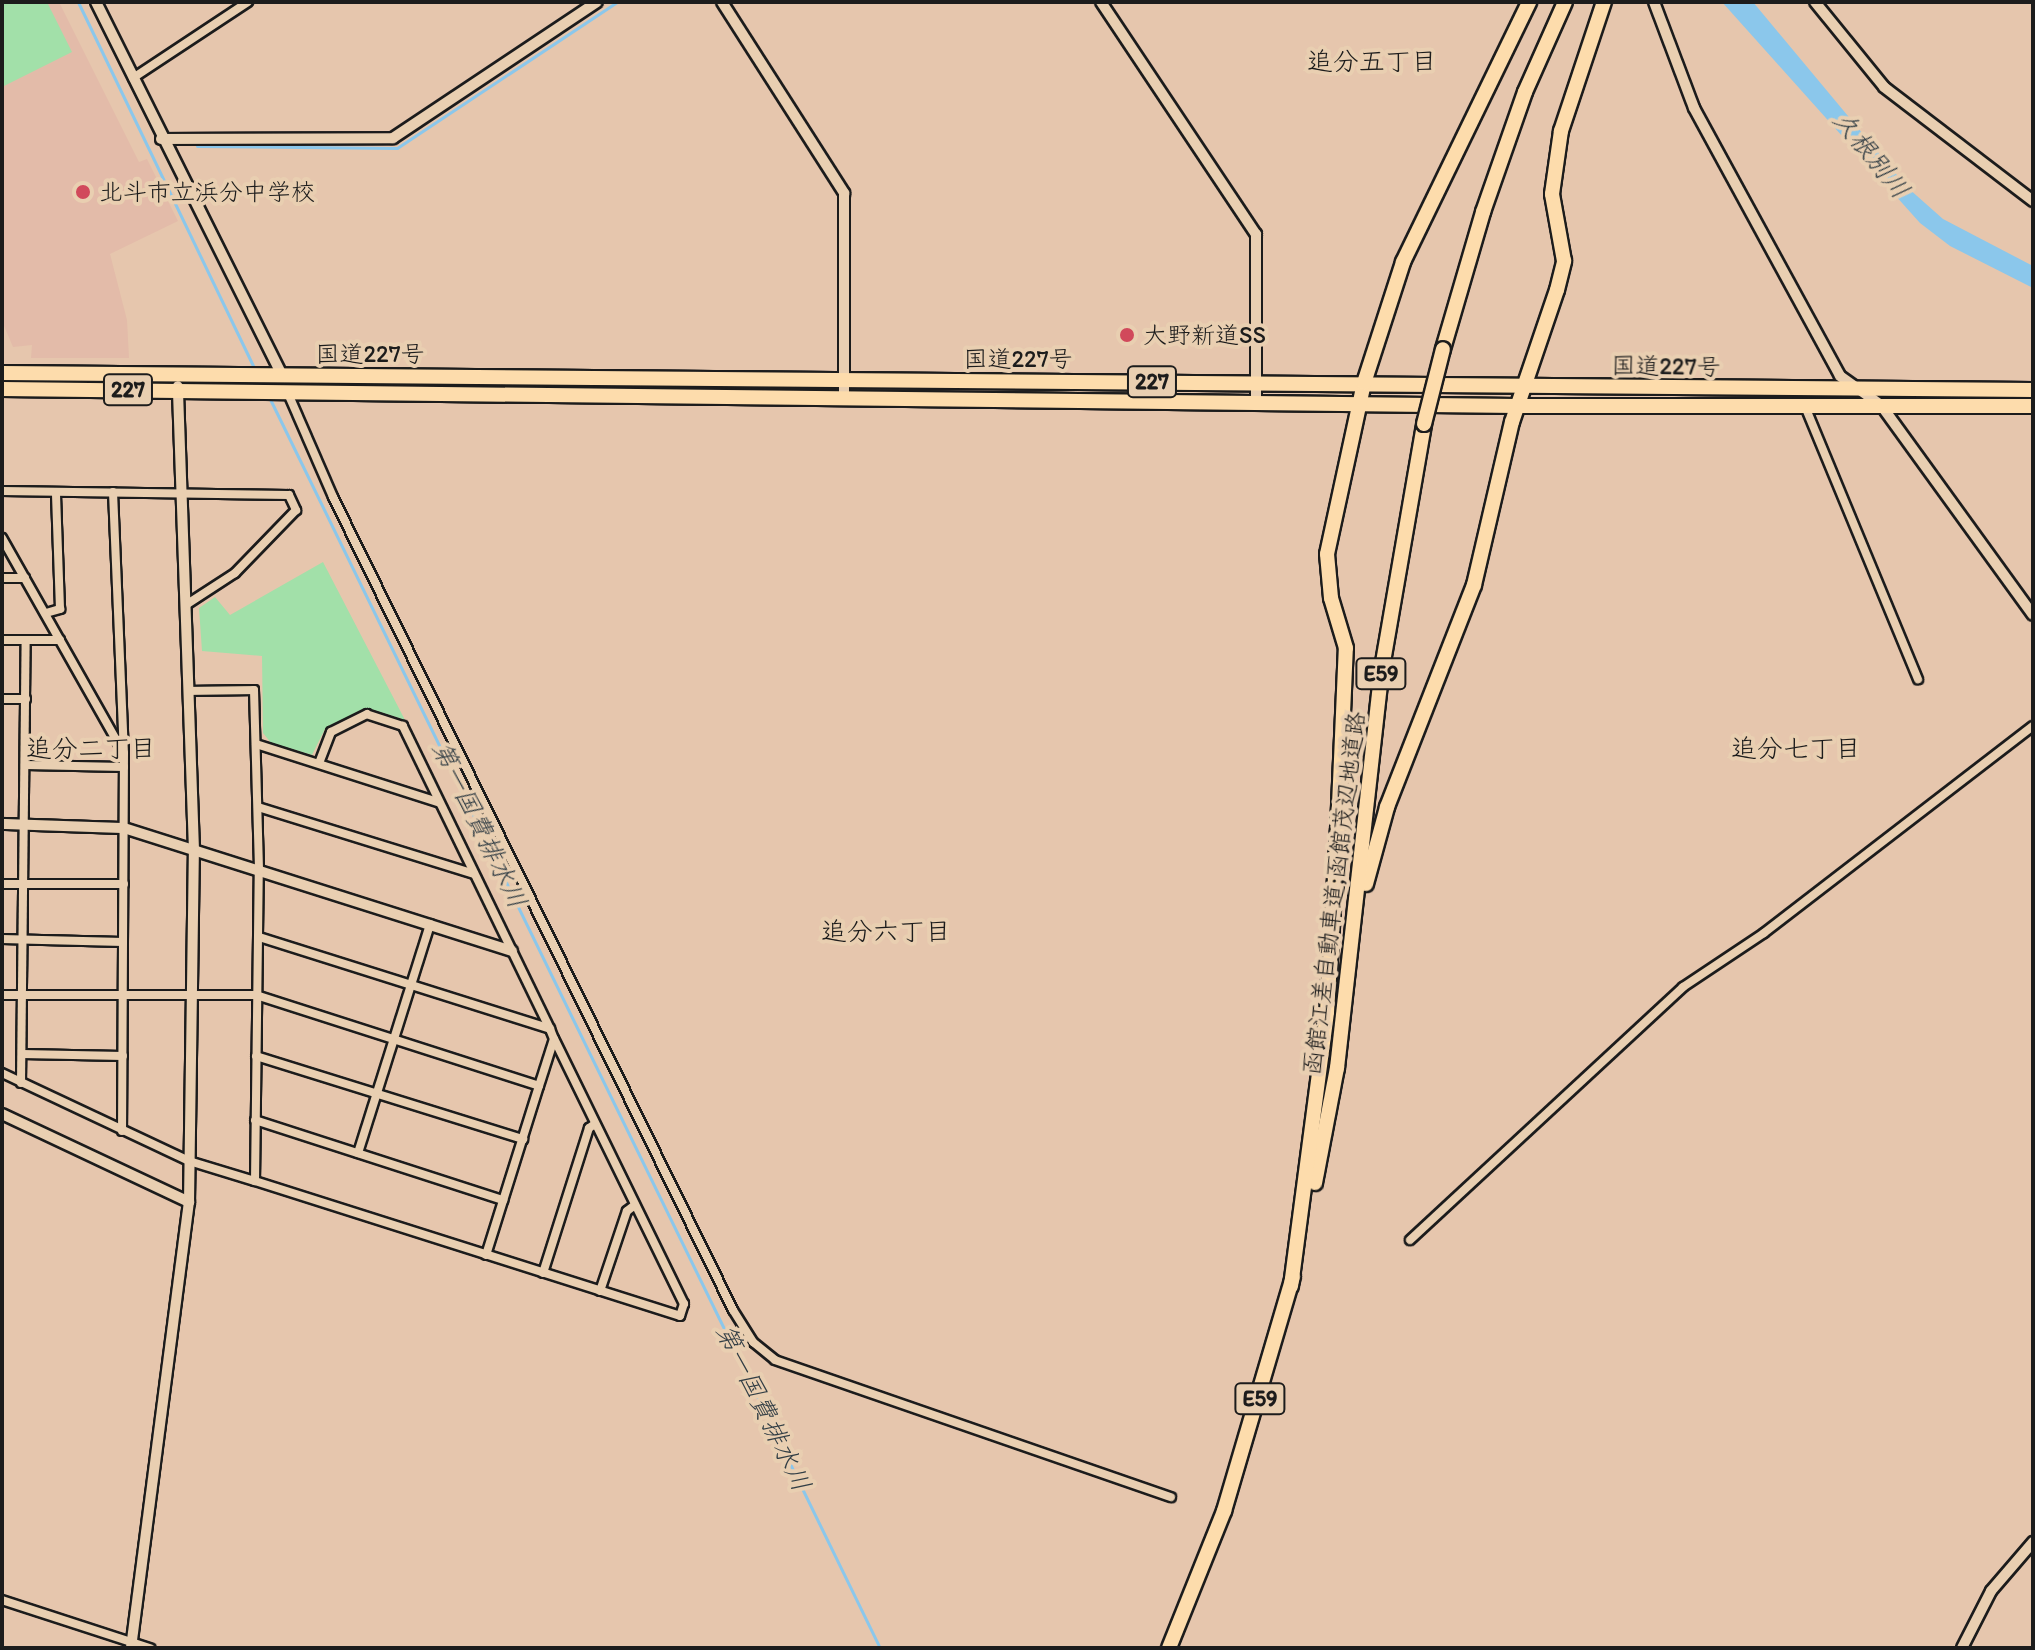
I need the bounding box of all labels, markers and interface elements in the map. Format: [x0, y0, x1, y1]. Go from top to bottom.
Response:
district label: 追分五丁目 [1307, 46, 1437, 78]
water label: 久根別川 [1826, 105, 1916, 205]
place label: 北斗市立浜分中学校 [99, 178, 315, 206]
marker: 北斗市立浜分中学校 [74, 183, 92, 201]
place label: 大野新道SS [1143, 321, 1266, 349]
marker: 大野新道SS [1118, 326, 1136, 344]
street label: 国道227号 [315, 340, 425, 368]
street label: 国道227号 [963, 345, 1073, 373]
street label: 国道227号 [1611, 351, 1721, 381]
road number: 227 [1126, 364, 1178, 400]
road number: 227 [102, 372, 154, 408]
road number: E59 [1355, 656, 1407, 692]
street label: 函館江差自動車道;函館茂辺地道路 [1297, 710, 1371, 1076]
district label: 追分二丁目 [26, 733, 156, 765]
district label: 追分七丁目 [1731, 733, 1861, 765]
water label: 第一国費排水川 [425, 736, 533, 914]
district label: 追分六丁目 [821, 916, 951, 948]
water label: 第一国費排水川 [709, 1319, 817, 1497]
road number: E59 [1234, 1381, 1286, 1417]

